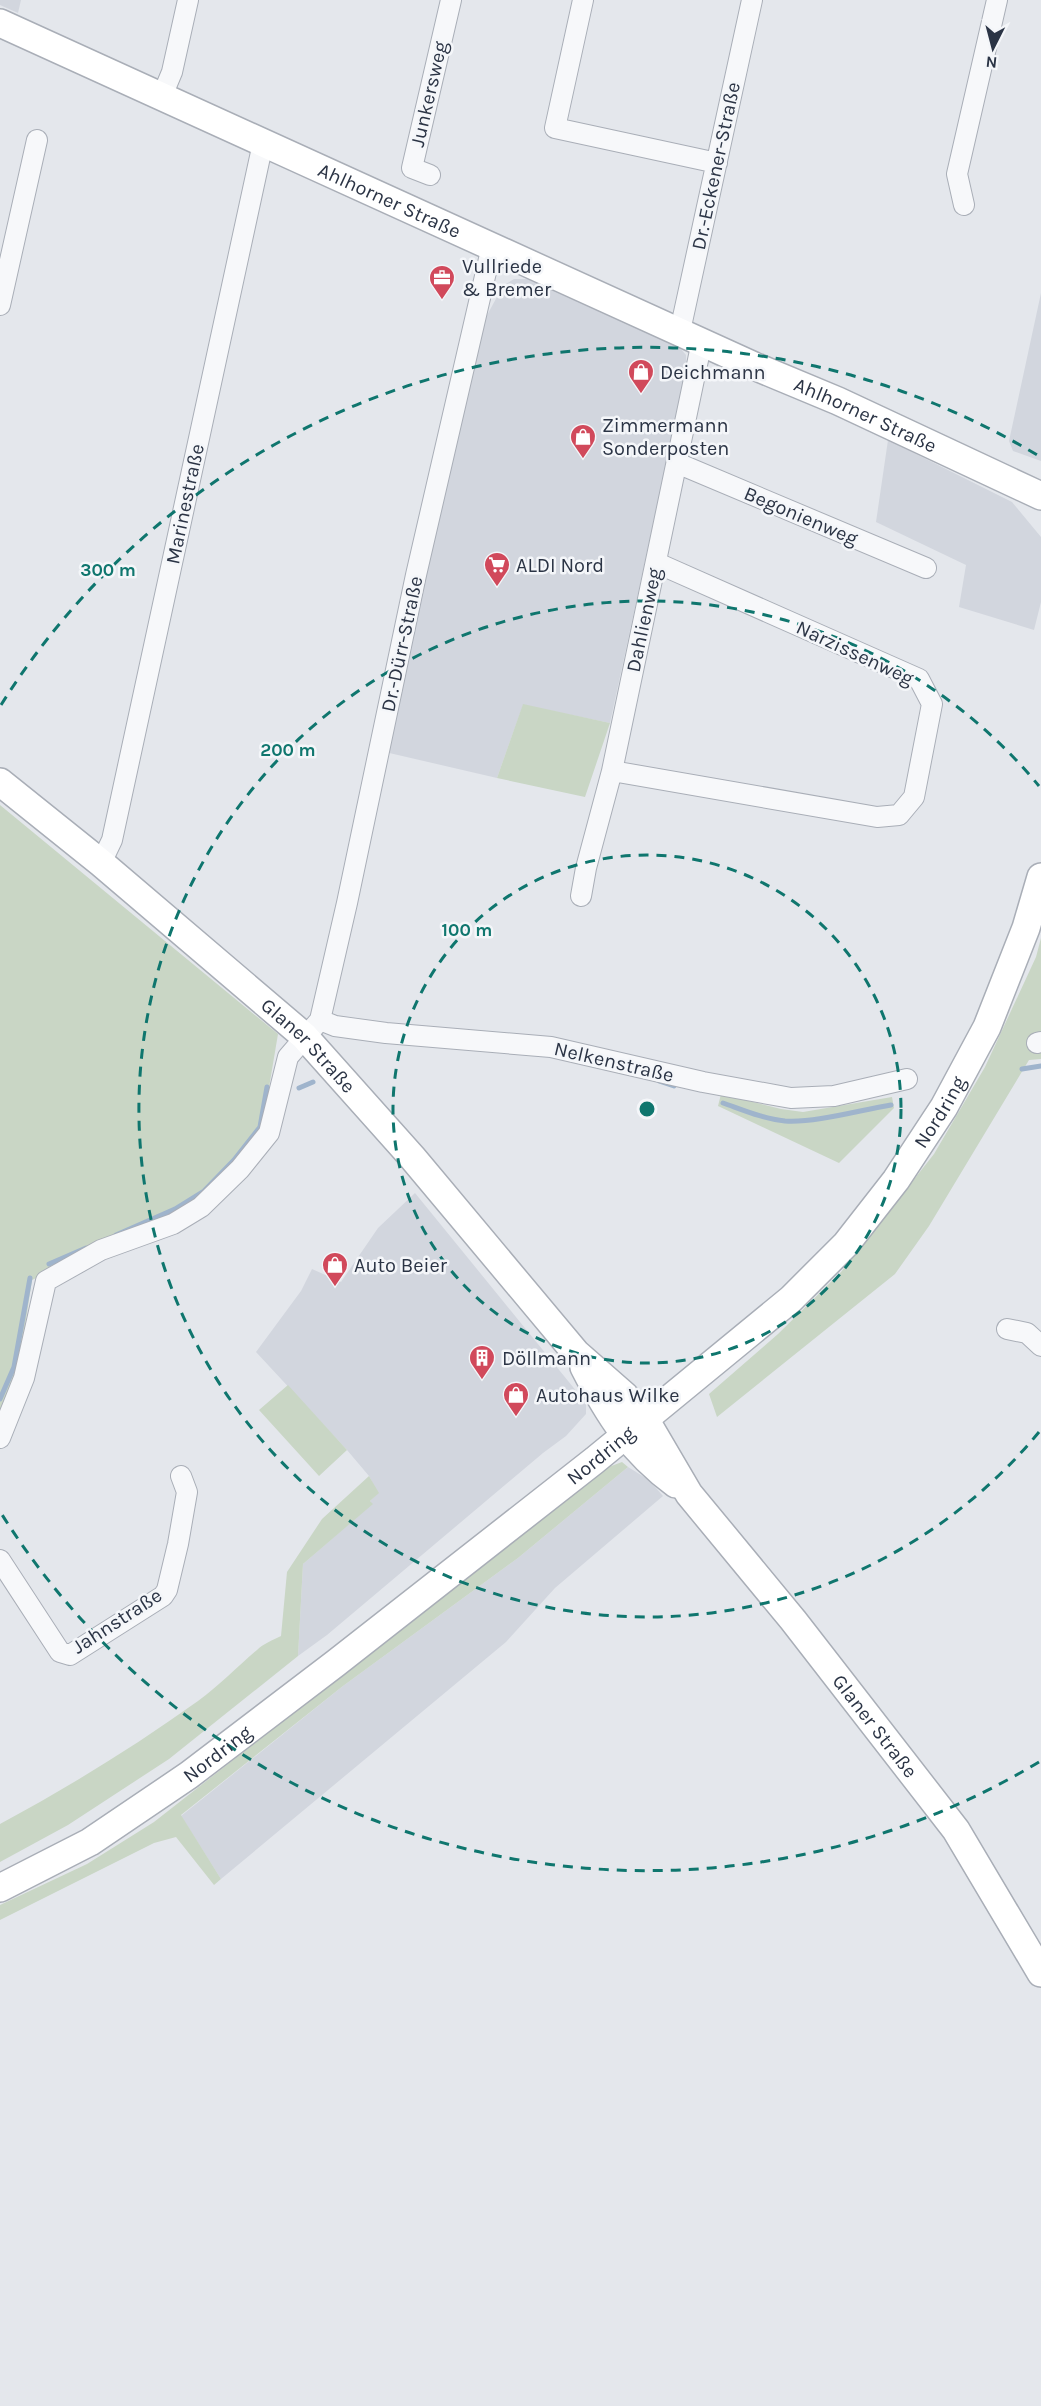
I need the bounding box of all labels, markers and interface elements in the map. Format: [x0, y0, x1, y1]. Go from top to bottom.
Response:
north arrow [963, 18, 1023, 78]
street label: Junkersweg [406, 39, 452, 149]
text: N [985, 52, 998, 72]
street label: Dr.-Eckener-Straße [687, 80, 745, 252]
street label: Ahlhorner Straße [315, 158, 465, 243]
place label: Vullriede & Bremer [462, 255, 552, 301]
office icon: Vullriede & Bremer [427, 263, 457, 301]
shop icon: Deichmann [626, 357, 656, 395]
place label: Deichmann [660, 361, 766, 384]
street label: Ahlhorner Straße [791, 373, 940, 457]
place label: Zimmermann Sonderposten [602, 414, 729, 460]
shop icon: Zimmermann Sonderposten [568, 422, 598, 460]
street label: Marinestraße [161, 442, 209, 566]
street label: Begonienweg [741, 482, 861, 550]
supermarket icon: ALDI Nord [482, 550, 512, 588]
place label: ALDI Nord [516, 554, 604, 577]
text: 300 m [80, 559, 136, 581]
street label: Dahlienweg [622, 566, 666, 674]
street label: Dr.-Dürr-Straße [376, 574, 428, 714]
street label: Narzissenweg [793, 616, 917, 690]
text: 200 m [260, 739, 316, 761]
text: 100 m [442, 919, 492, 941]
street label: Glaner Straße [257, 993, 360, 1097]
street label: Nelkenstraße [552, 1037, 676, 1087]
street label: Nordring [909, 1072, 970, 1152]
centre of rings [637, 1099, 657, 1119]
shop icon: Auto Beier [320, 1250, 350, 1288]
place label: Auto Beier [354, 1254, 448, 1277]
building icon: Döllmann [467, 1343, 497, 1381]
place label: Döllmann [502, 1347, 591, 1370]
shop icon: Autohaus Wilke [501, 1380, 531, 1418]
place label: Autohaus Wilke [536, 1384, 679, 1407]
street label: Nordring [562, 1421, 639, 1489]
street label: Jahnstraße [68, 1584, 166, 1658]
street label: Glaner Straße [828, 1670, 922, 1782]
street label: Nordring [178, 1720, 256, 1787]

